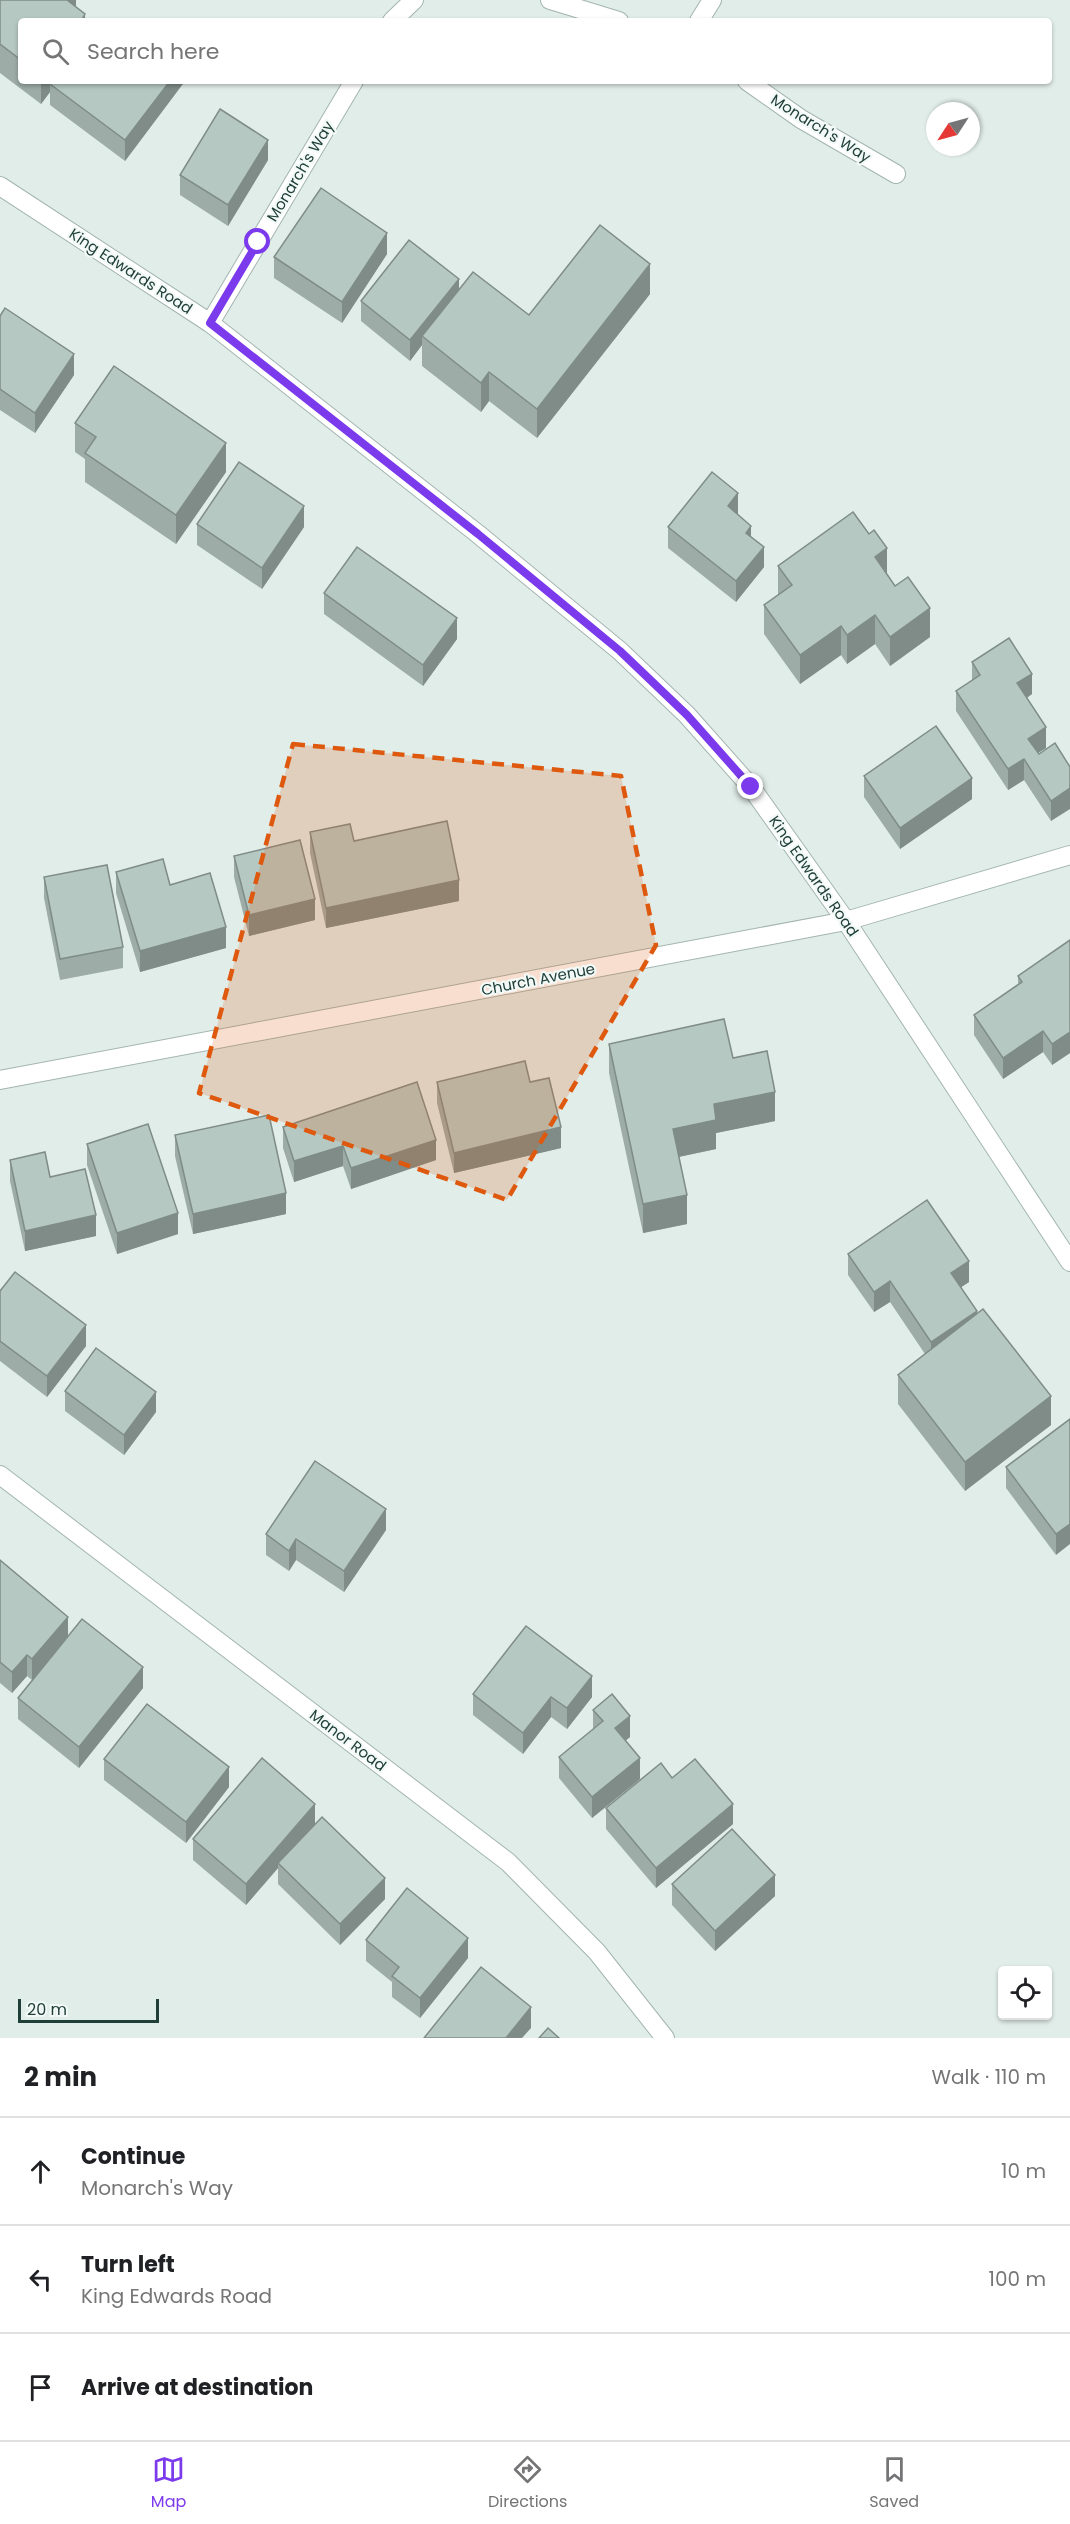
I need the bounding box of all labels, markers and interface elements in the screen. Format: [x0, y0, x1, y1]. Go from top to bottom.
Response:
search box [18, 18, 1052, 84]
icon: search [39, 35, 72, 68]
text: Search here [87, 36, 220, 67]
street label: Monarch's Way [767, 89, 875, 167]
north arrow [926, 102, 980, 156]
street label: Monarch's Way [262, 116, 339, 225]
street label: King Edwards Road [65, 223, 197, 319]
route start [244, 228, 270, 254]
route end [737, 773, 763, 799]
street label: King Edwards Road [764, 811, 864, 941]
street label: Church Avenue [479, 958, 597, 1000]
street label: Manor Road [305, 1704, 391, 1776]
map controls [998, 1966, 1052, 2020]
button: locate [998, 1966, 1052, 2020]
scale bar [18, 1996, 159, 2024]
text: 20 m [27, 1998, 67, 2021]
text: 2 min [24, 2059, 97, 2095]
text: Walk · 110 m [932, 2063, 1046, 2091]
text: Continue [81, 2141, 185, 2172]
icon: ahead [24, 2155, 57, 2188]
text: 10 m [1001, 2157, 1046, 2185]
text: Monarch's Way [81, 2174, 233, 2202]
text: Turn left [81, 2249, 175, 2280]
icon: left [24, 2263, 57, 2296]
text: 100 m [989, 2265, 1046, 2293]
text: King Edwards Road [81, 2282, 272, 2310]
icon: arrive [24, 2371, 57, 2404]
text: Arrive at destination [81, 2372, 313, 2403]
tab: Map [151, 2453, 186, 2514]
tab: Directions [488, 2453, 567, 2514]
tab: Saved [869, 2453, 919, 2514]

